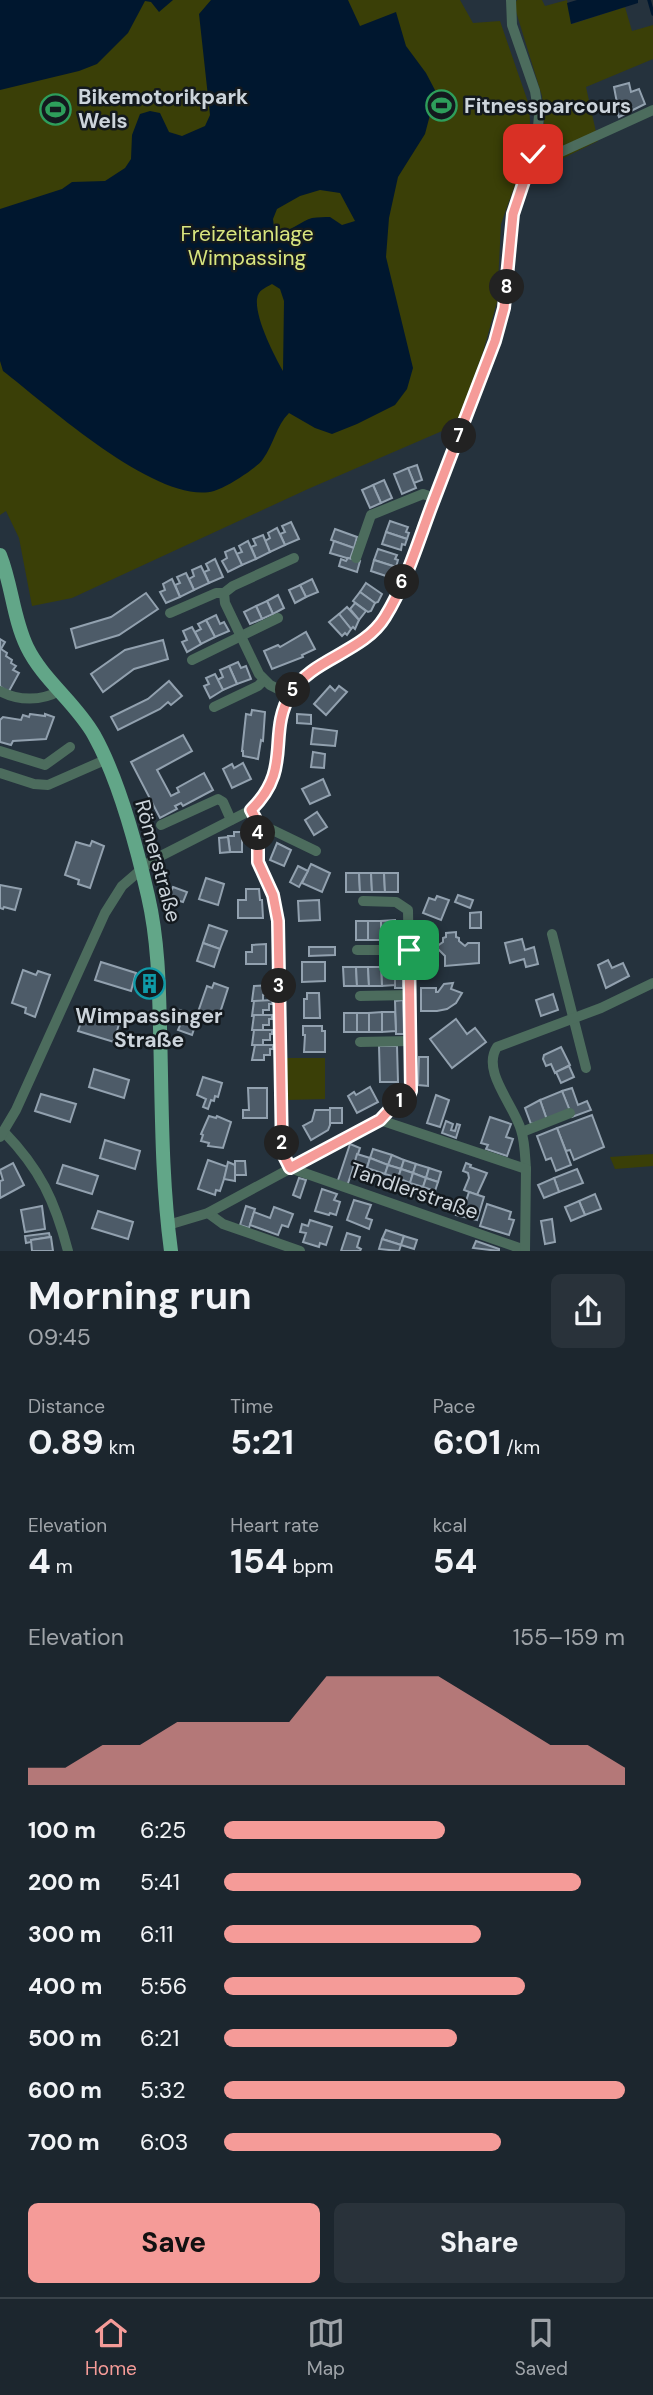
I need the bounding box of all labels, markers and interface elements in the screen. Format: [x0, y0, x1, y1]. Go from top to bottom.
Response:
place label: Bikemotorikpark Wels [78, 83, 248, 135]
sports icon: Fitnessparcours [424, 89, 458, 123]
sports icon: Bikemotorikpark Wels [38, 92, 72, 126]
place label: Fitnessparcours [464, 92, 631, 120]
pin [503, 124, 563, 184]
icon: check [514, 135, 552, 173]
park label: Freizeitanlage Wimpassing [180, 220, 314, 272]
pin: 8 [490, 270, 524, 304]
text: 8 [500, 274, 513, 299]
pin: 7 [442, 418, 476, 453]
text: 7 [453, 423, 464, 448]
pin: 6 [384, 564, 420, 600]
text: 6 [395, 569, 408, 594]
pin: 5 [276, 672, 310, 708]
text: 5 [287, 677, 298, 702]
street label: Römerstraße [128, 797, 188, 925]
pin: 4 [240, 816, 276, 850]
text: 4 [251, 820, 264, 845]
pin [379, 920, 439, 980]
icon: arrive [390, 931, 428, 969]
building icon: Wimpassinger Straße [132, 967, 166, 1001]
pin: 3 [262, 968, 296, 1004]
text: 3 [273, 973, 284, 998]
place label: Wimpassinger Straße [75, 1002, 223, 1054]
pin: 1 [382, 1084, 418, 1118]
text: 1 [396, 1088, 403, 1113]
pin: 2 [264, 1126, 300, 1160]
text: 2 [276, 1130, 287, 1155]
street label: Tandlerstraße [346, 1156, 482, 1226]
text: Morning run [28, 1271, 252, 1321]
button: share [551, 1274, 625, 1348]
text: 09:45 [28, 1322, 91, 1352]
text: Distance [28, 1394, 105, 1419]
text: Time [230, 1394, 273, 1419]
text: Pace [433, 1394, 475, 1419]
text: 0.89 [28, 1419, 104, 1465]
text: 5:21 [230, 1419, 294, 1465]
text: 6:01 [433, 1419, 501, 1465]
text: km [104, 1435, 135, 1460]
text: /km [501, 1435, 540, 1460]
text: Elevation [28, 1513, 107, 1538]
text: Heart rate [230, 1513, 319, 1538]
text: kcal [433, 1513, 467, 1538]
text: 4 [28, 1538, 51, 1584]
text: 154 [230, 1538, 288, 1584]
text: 54 [433, 1538, 477, 1584]
text: m [51, 1554, 73, 1579]
text: bpm [288, 1554, 333, 1579]
text: Elevation [28, 1622, 124, 1652]
text: 155–159 m [513, 1622, 625, 1652]
text: 100 m [28, 1815, 96, 1845]
text: 6:25 [140, 1815, 186, 1845]
text: 200 m [28, 1867, 101, 1897]
text: 5:41 [140, 1867, 180, 1897]
text: 300 m [28, 1919, 101, 1949]
text: 6:11 [140, 1919, 173, 1949]
text: 400 m [28, 1971, 102, 2001]
text: 5:56 [140, 1971, 187, 2001]
text: 500 m [28, 2023, 102, 2053]
text: 6:21 [140, 2023, 180, 2053]
text: 600 m [28, 2075, 102, 2105]
text: 5:32 [140, 2075, 186, 2105]
text: 700 m [28, 2127, 100, 2157]
text: 6:03 [140, 2127, 188, 2157]
button: Save [28, 2203, 320, 2283]
button: Share [334, 2203, 625, 2283]
tab: Home [85, 2314, 137, 2381]
tab: Map [307, 2314, 345, 2381]
tab: Saved [515, 2314, 568, 2381]

